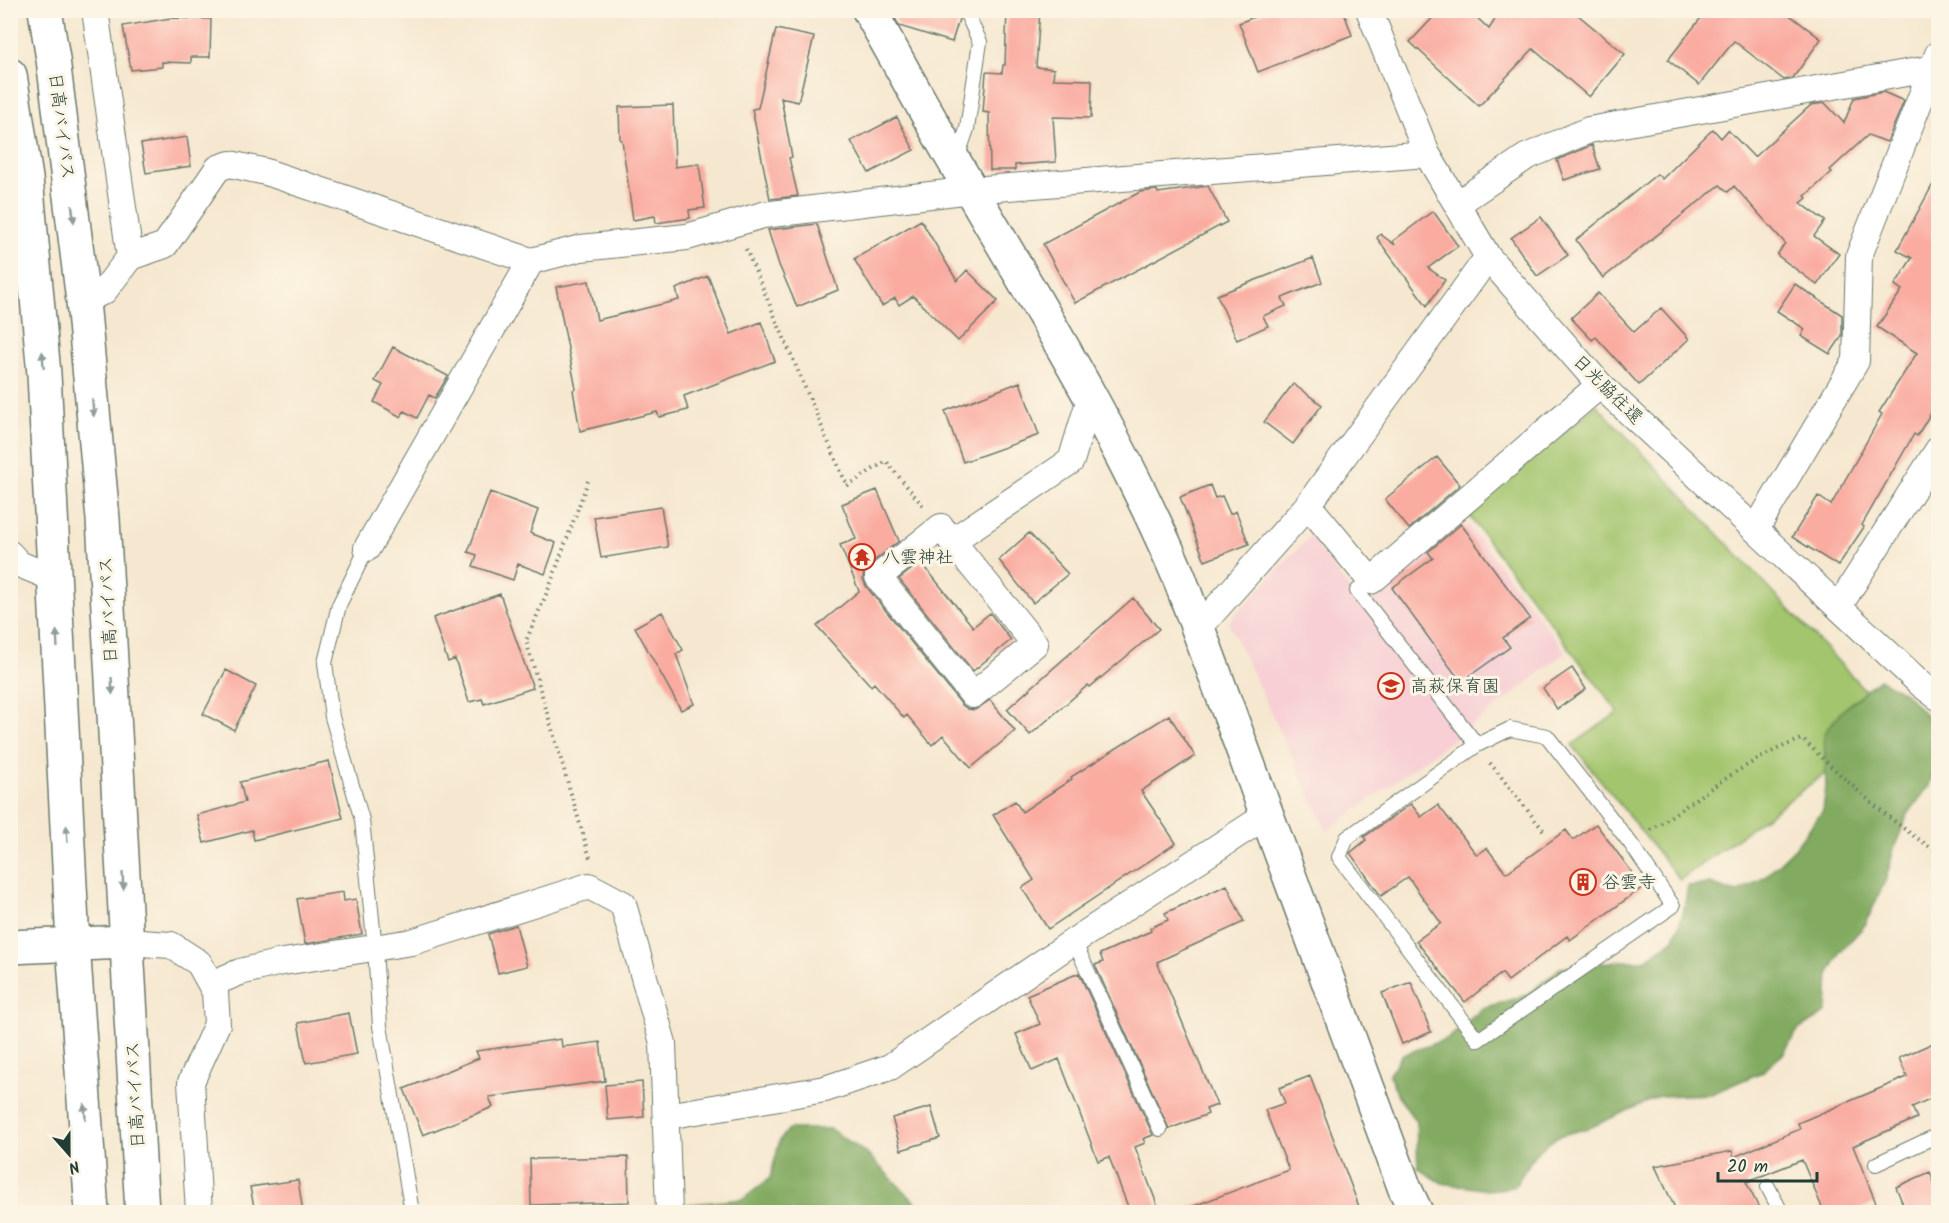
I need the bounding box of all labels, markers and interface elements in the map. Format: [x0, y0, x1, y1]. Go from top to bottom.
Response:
street label: 日高バイパス [40, 71, 81, 181]
one-way arrow [68, 205, 78, 224]
street label: 日光脇往還 [1565, 348, 1649, 432]
one-way arrow [38, 351, 48, 370]
one-way arrow [88, 399, 98, 418]
temple icon: 八雲神社 [847, 542, 877, 572]
place label: 八雲神社 [882, 544, 954, 573]
street label: 日高バイパス [92, 555, 127, 664]
one-way arrow [52, 630, 61, 649]
school or university icon: 高萩保育園 [1376, 671, 1406, 701]
place label: 高萩保育園 [1410, 673, 1500, 702]
one-way arrow [107, 677, 117, 696]
one-way arrow [63, 824, 72, 843]
building icon: 谷雲寺 [1568, 867, 1598, 897]
place label: 谷雲寺 [1602, 869, 1656, 898]
one-way arrow [118, 872, 127, 891]
street label: 日高バイパス [119, 1040, 154, 1149]
one-way arrow [80, 1103, 90, 1122]
north arrow [39, 1124, 99, 1184]
scale bar [1718, 1145, 1817, 1183]
text: N [65, 1153, 83, 1180]
text: 20 m [1727, 1153, 1768, 1182]

